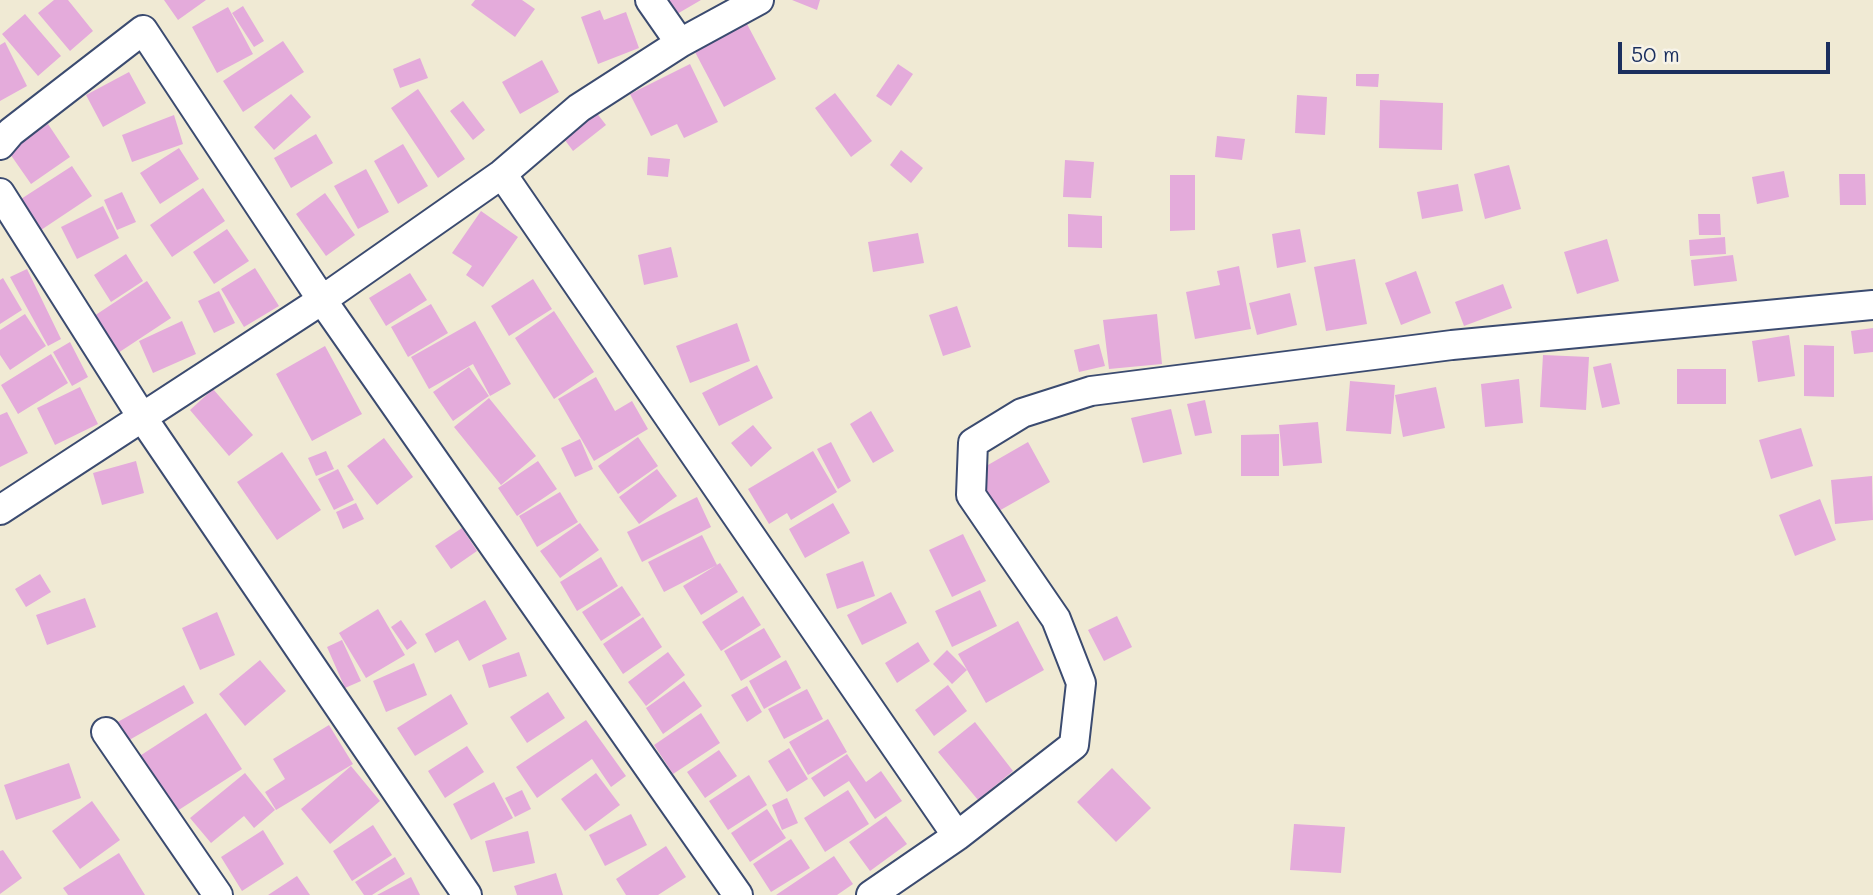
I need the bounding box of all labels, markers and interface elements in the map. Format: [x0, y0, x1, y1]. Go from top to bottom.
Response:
scale bar [1621, 28, 1833, 72]
text: 50 m [1631, 40, 1680, 67]

